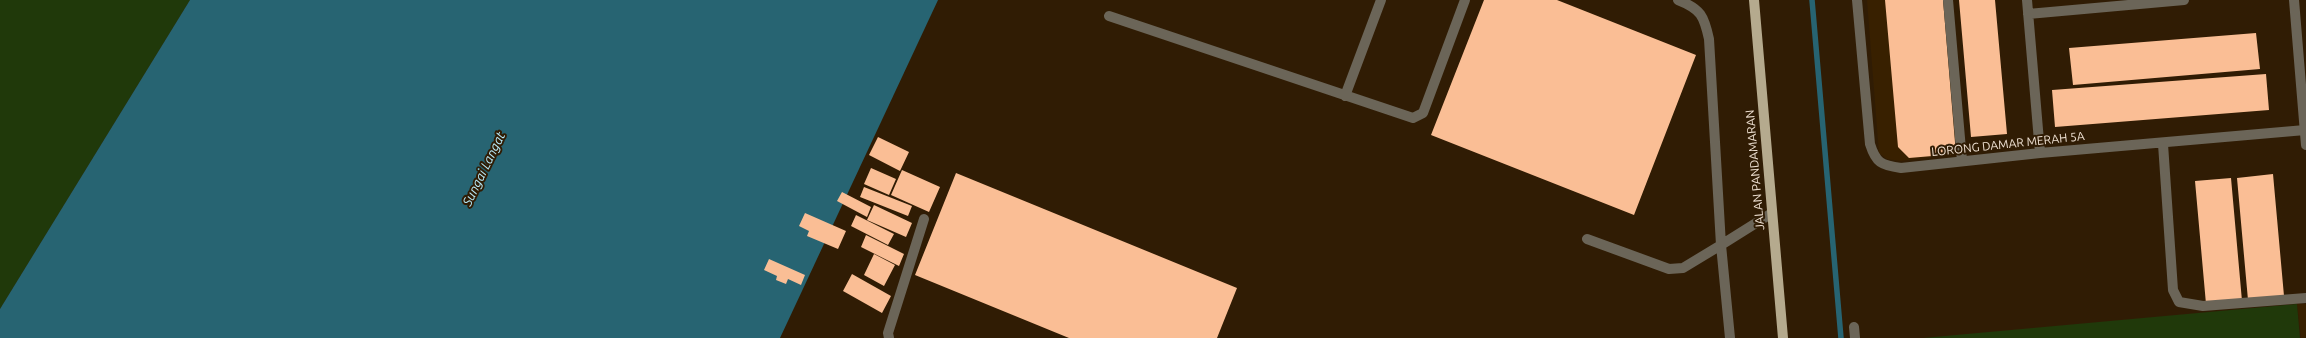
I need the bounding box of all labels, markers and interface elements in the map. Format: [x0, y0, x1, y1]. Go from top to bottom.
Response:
street label: JALAN PANDAMARAN [1743, 109, 1767, 231]
water label: Sungai Langat [459, 129, 509, 209]
street label: LORONG DAMAR MERAH 5A [1931, 129, 2085, 159]

